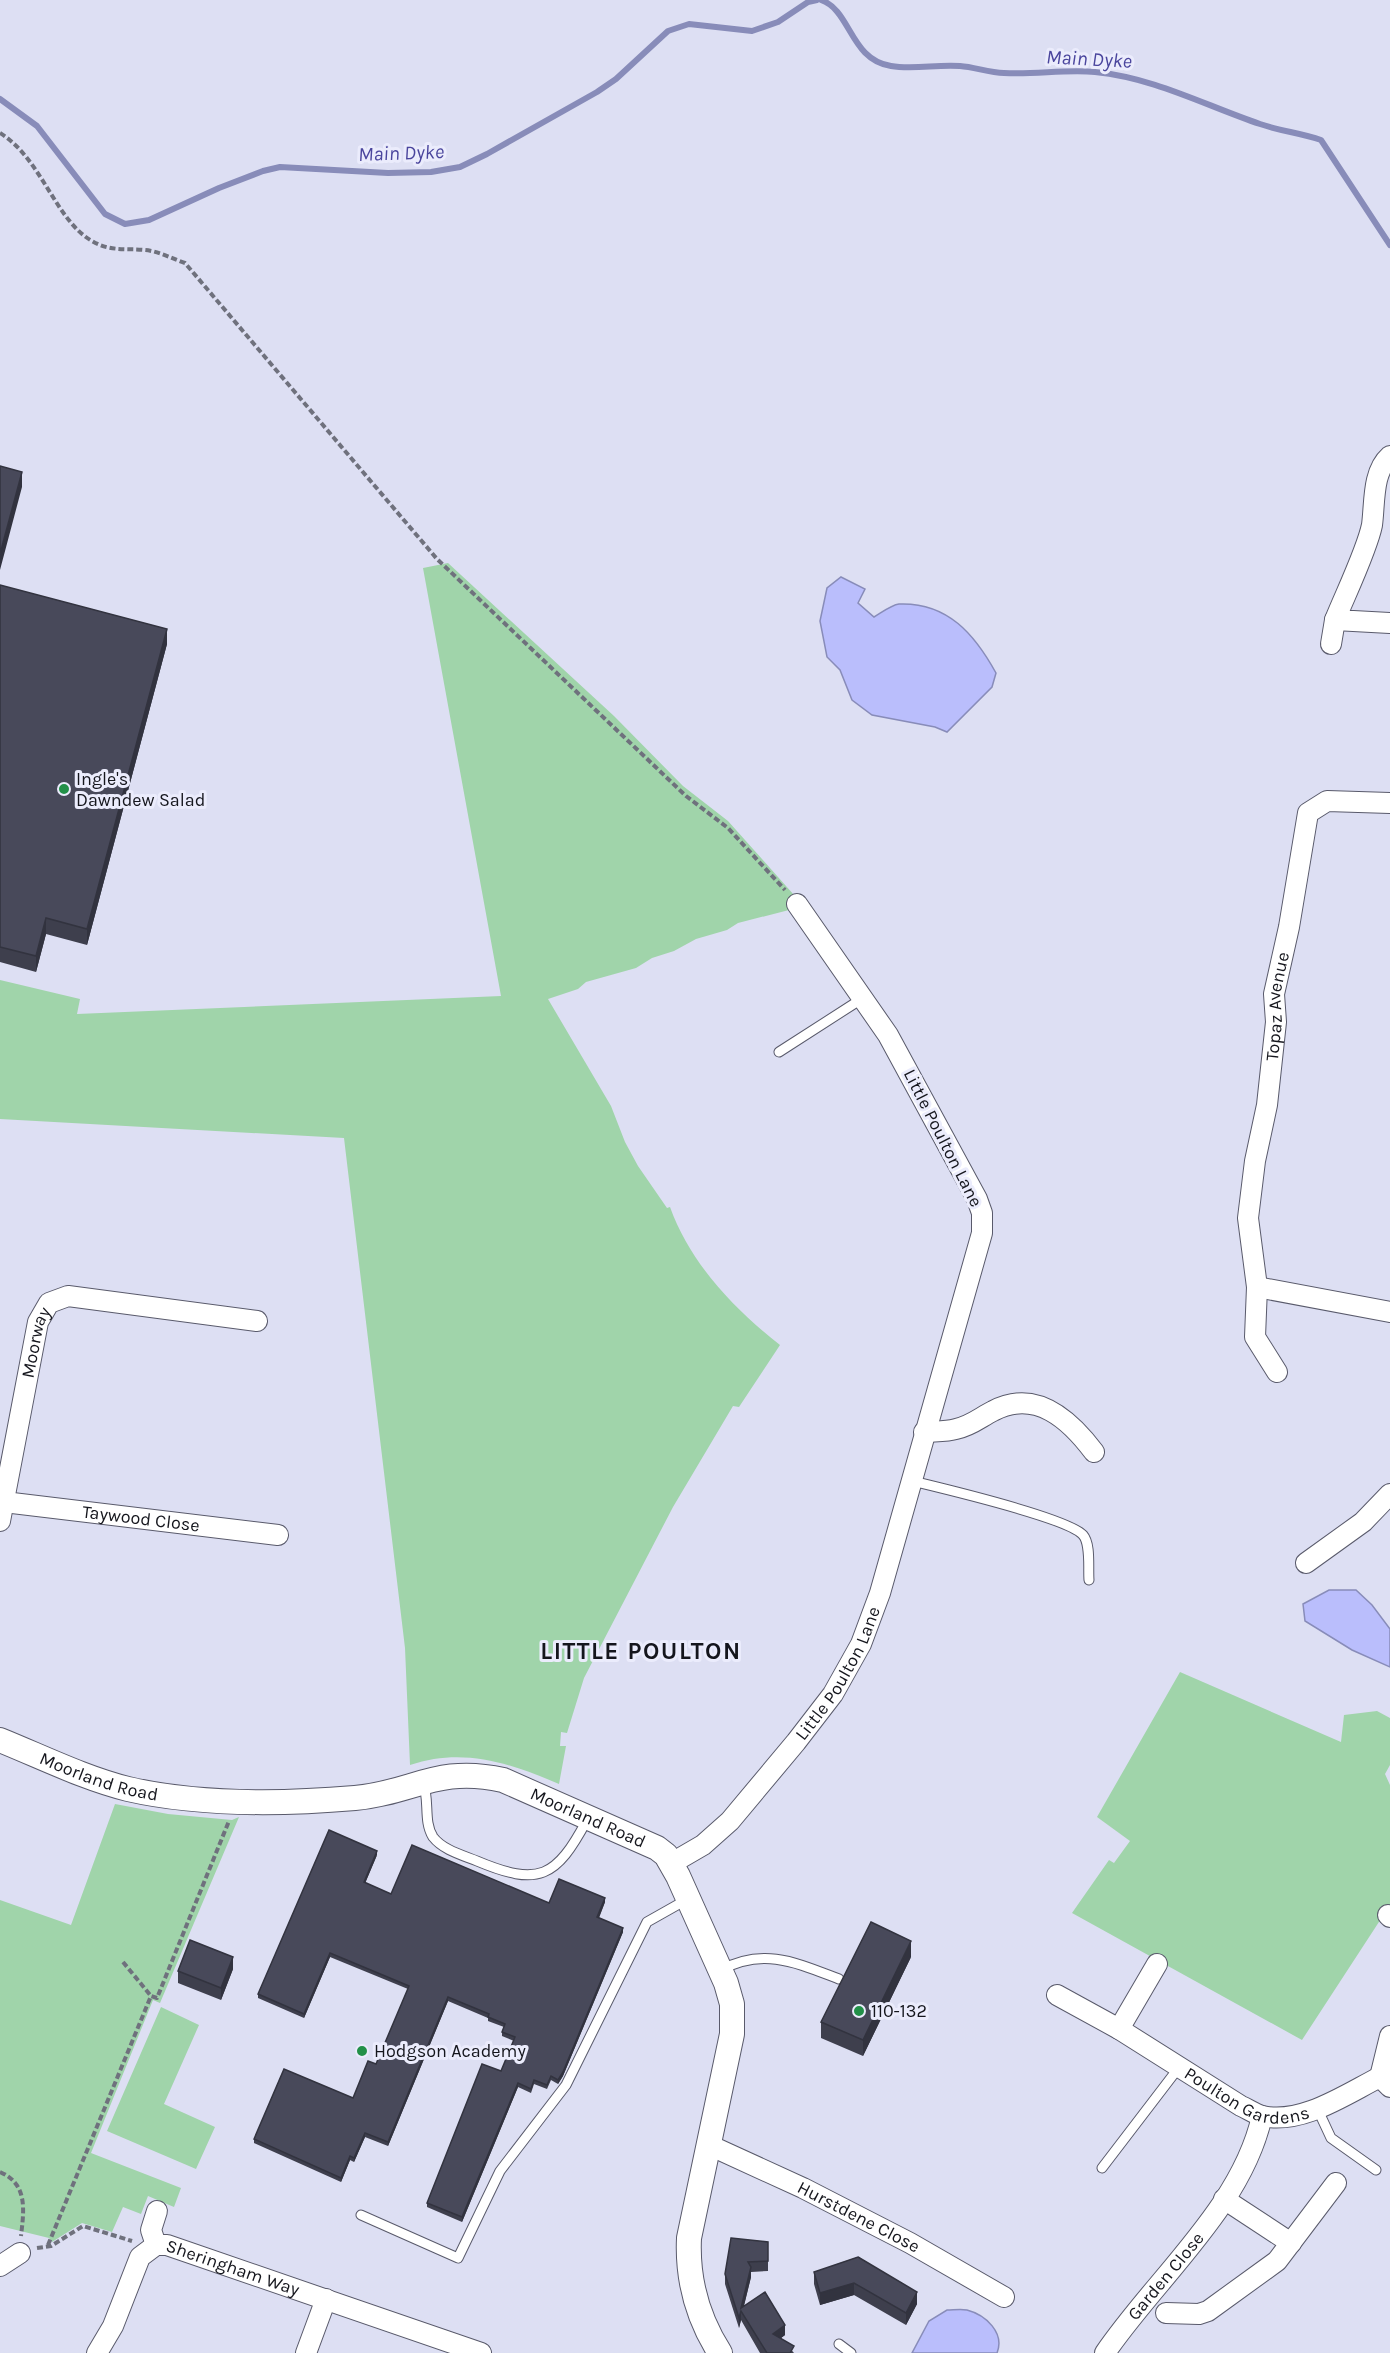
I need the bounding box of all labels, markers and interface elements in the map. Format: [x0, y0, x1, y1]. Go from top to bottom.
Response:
water label: Main Dyke [1046, 45, 1132, 73]
water label: Main Dyke [358, 140, 444, 166]
place label: Ingle's Dawndew Salad [76, 768, 205, 811]
marker: Ingle's Dawndew Salad [57, 782, 71, 796]
street label: Topaz Avenue [1261, 950, 1294, 1062]
street label: Little Poulton Lane [899, 1065, 987, 1211]
street label: Moorway [17, 1302, 56, 1380]
street label: Taywood Close [81, 1501, 201, 1536]
street label: Little Poulton Lane [790, 1603, 885, 1745]
district label: LITTLE POULTON [540, 1637, 742, 1665]
street label: Moorland Road [36, 1747, 160, 1806]
street label: Moorland Road [527, 1782, 649, 1853]
place label: 110-132 [871, 2000, 927, 2022]
marker: 110-132 [852, 2004, 866, 2018]
place label: Hodgson Academy [374, 2040, 526, 2062]
marker: Hodgson Academy [355, 2044, 369, 2058]
street label: Poulton Gardens [1180, 2062, 1312, 2129]
street label: Hurstdene Close [794, 2176, 924, 2257]
street label: Garden Close [1123, 2228, 1209, 2325]
street label: Sheringham Way [163, 2234, 303, 2301]

